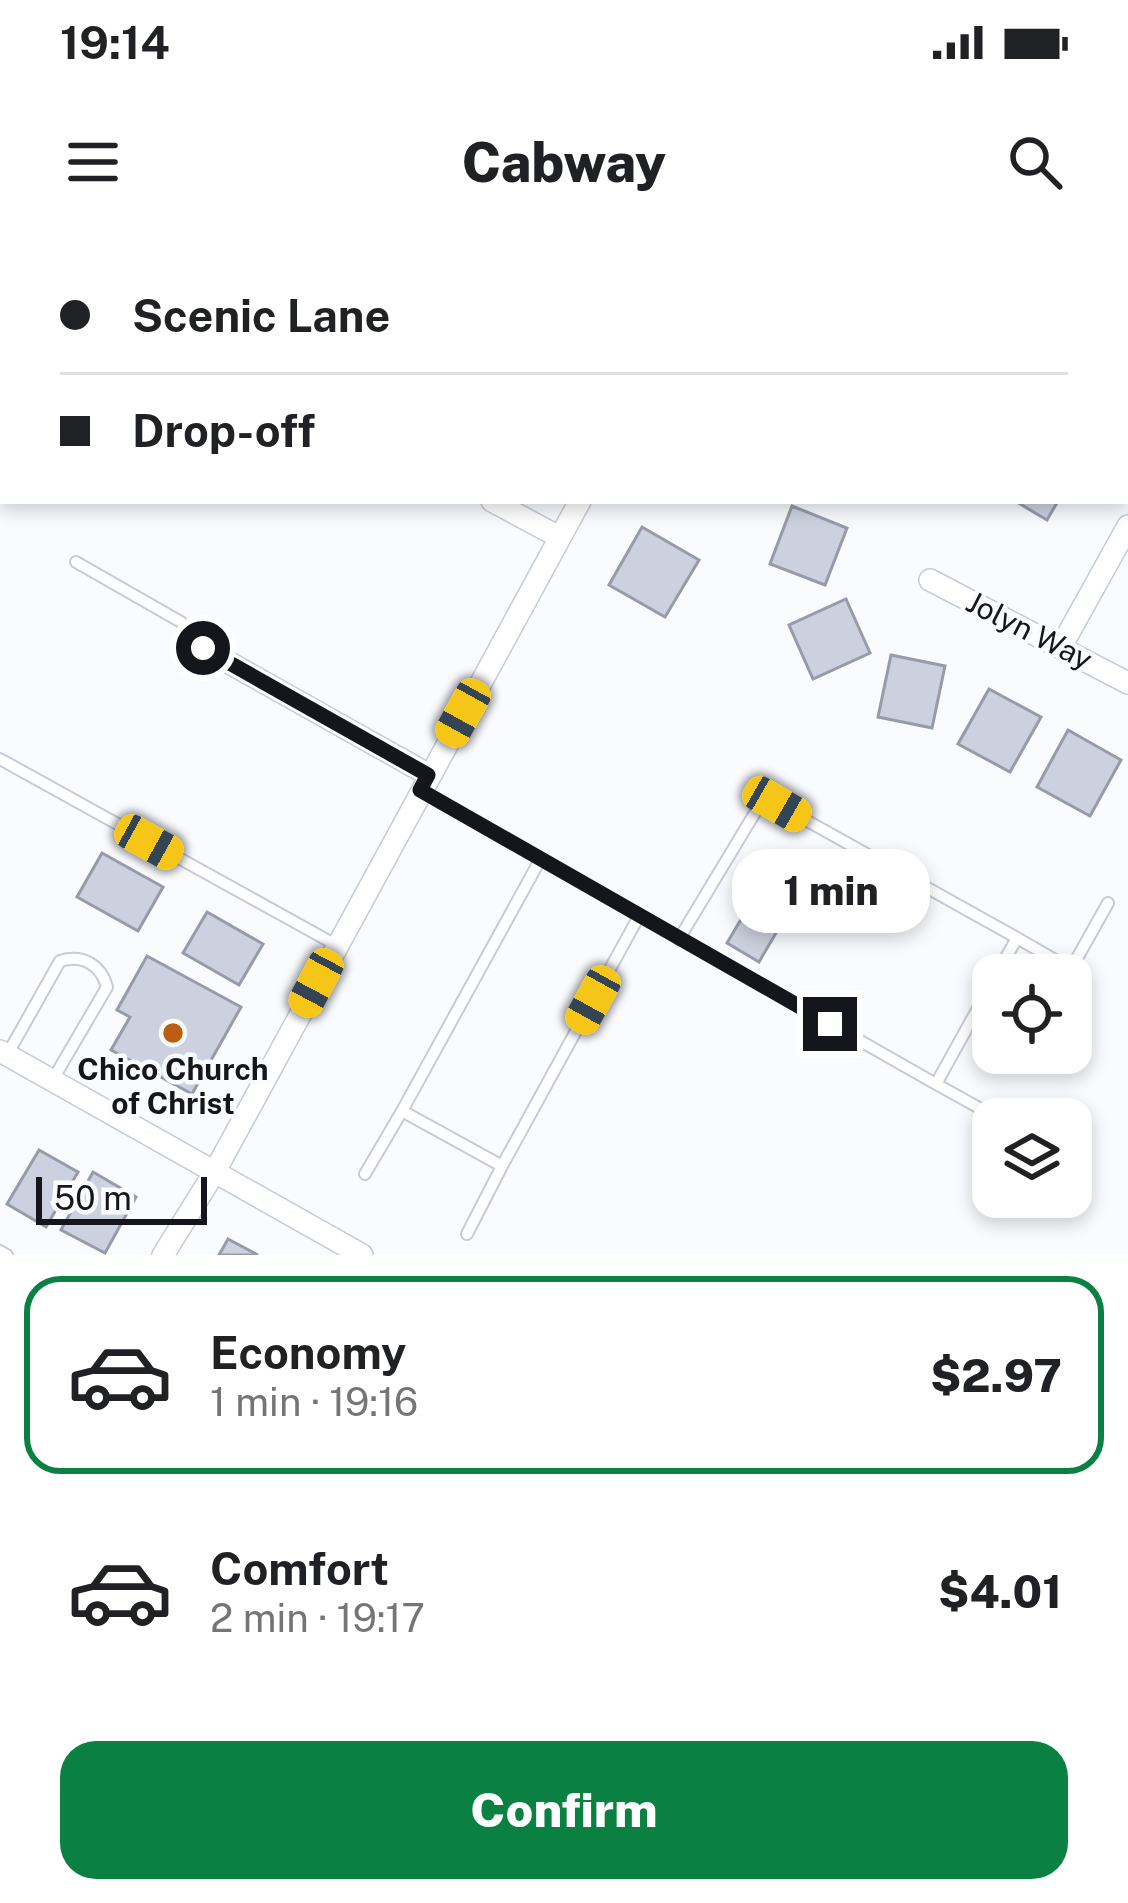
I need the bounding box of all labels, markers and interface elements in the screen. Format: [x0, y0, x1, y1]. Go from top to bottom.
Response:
text: 19:14 [60, 16, 170, 69]
icon: menu [60, 129, 126, 195]
icon: search [1002, 129, 1068, 195]
text: Cabway [462, 131, 666, 194]
text: Scenic Lane [132, 289, 390, 342]
text: Drop-off [132, 404, 315, 457]
street label: Jolyn Way [960, 583, 1098, 677]
route start [176, 621, 230, 675]
car [430, 673, 496, 753]
car [737, 770, 817, 838]
car [109, 809, 189, 875]
callout: 1 min [731, 850, 929, 934]
text: 1 min [783, 868, 879, 914]
car [283, 943, 349, 1023]
map controls [972, 954, 1092, 1218]
button: locate [972, 954, 1092, 1074]
car [560, 960, 626, 1040]
route end [803, 997, 857, 1051]
marker: Chico Church of Christ [160, 1020, 186, 1046]
place label: Chico Church of Christ [77, 1051, 269, 1121]
button: layers [972, 1098, 1092, 1218]
scale bar [36, 1171, 207, 1224]
text: 50 m [54, 1179, 132, 1217]
icon: car [66, 1321, 174, 1429]
text: Economy [210, 1326, 406, 1379]
text: $2.97 [930, 1349, 1062, 1402]
text: 1 min · 19:16 [210, 1379, 418, 1425]
icon: car [66, 1537, 174, 1645]
text: Comfort [210, 1542, 389, 1595]
text: $4.01 [938, 1565, 1062, 1618]
text: 2 min · 19:17 [210, 1595, 425, 1641]
button: Confirm [60, 1741, 1068, 1879]

